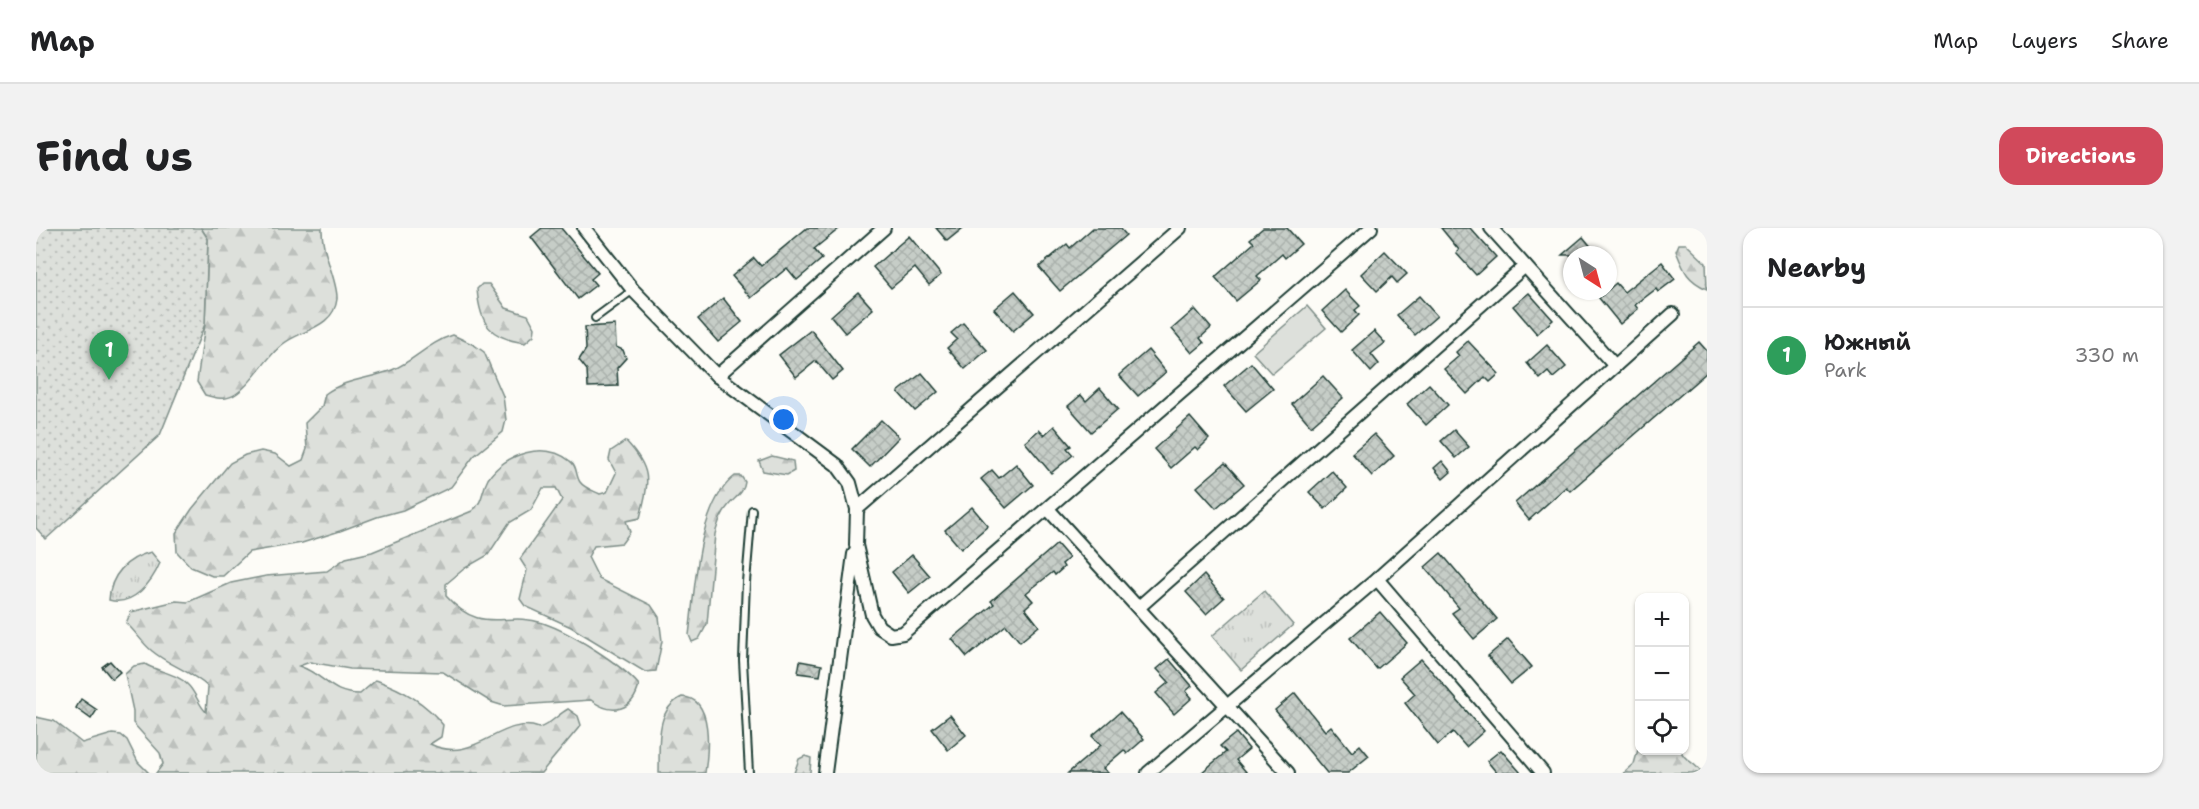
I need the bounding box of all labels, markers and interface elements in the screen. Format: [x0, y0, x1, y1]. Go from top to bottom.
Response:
text: Map [30, 22, 95, 60]
text: Map [1933, 27, 1978, 55]
text: Layers [2011, 27, 2078, 55]
text: Share [2111, 27, 2169, 55]
button: Directions [1999, 127, 2163, 185]
text: Find us [36, 128, 193, 184]
north arrow [1563, 246, 1617, 300]
text: Nearby [1767, 250, 1866, 285]
text: Южный [1824, 328, 1911, 357]
pin: 1 [90, 330, 128, 380]
text: 1 [1782, 342, 1791, 368]
text: 330 m [2075, 342, 2139, 368]
text: Park [1824, 357, 1867, 383]
your location [769, 405, 798, 434]
map controls [1635, 593, 1689, 755]
button: + [1635, 593, 1689, 647]
button: − [1635, 647, 1689, 701]
button: locate [1635, 701, 1689, 755]

